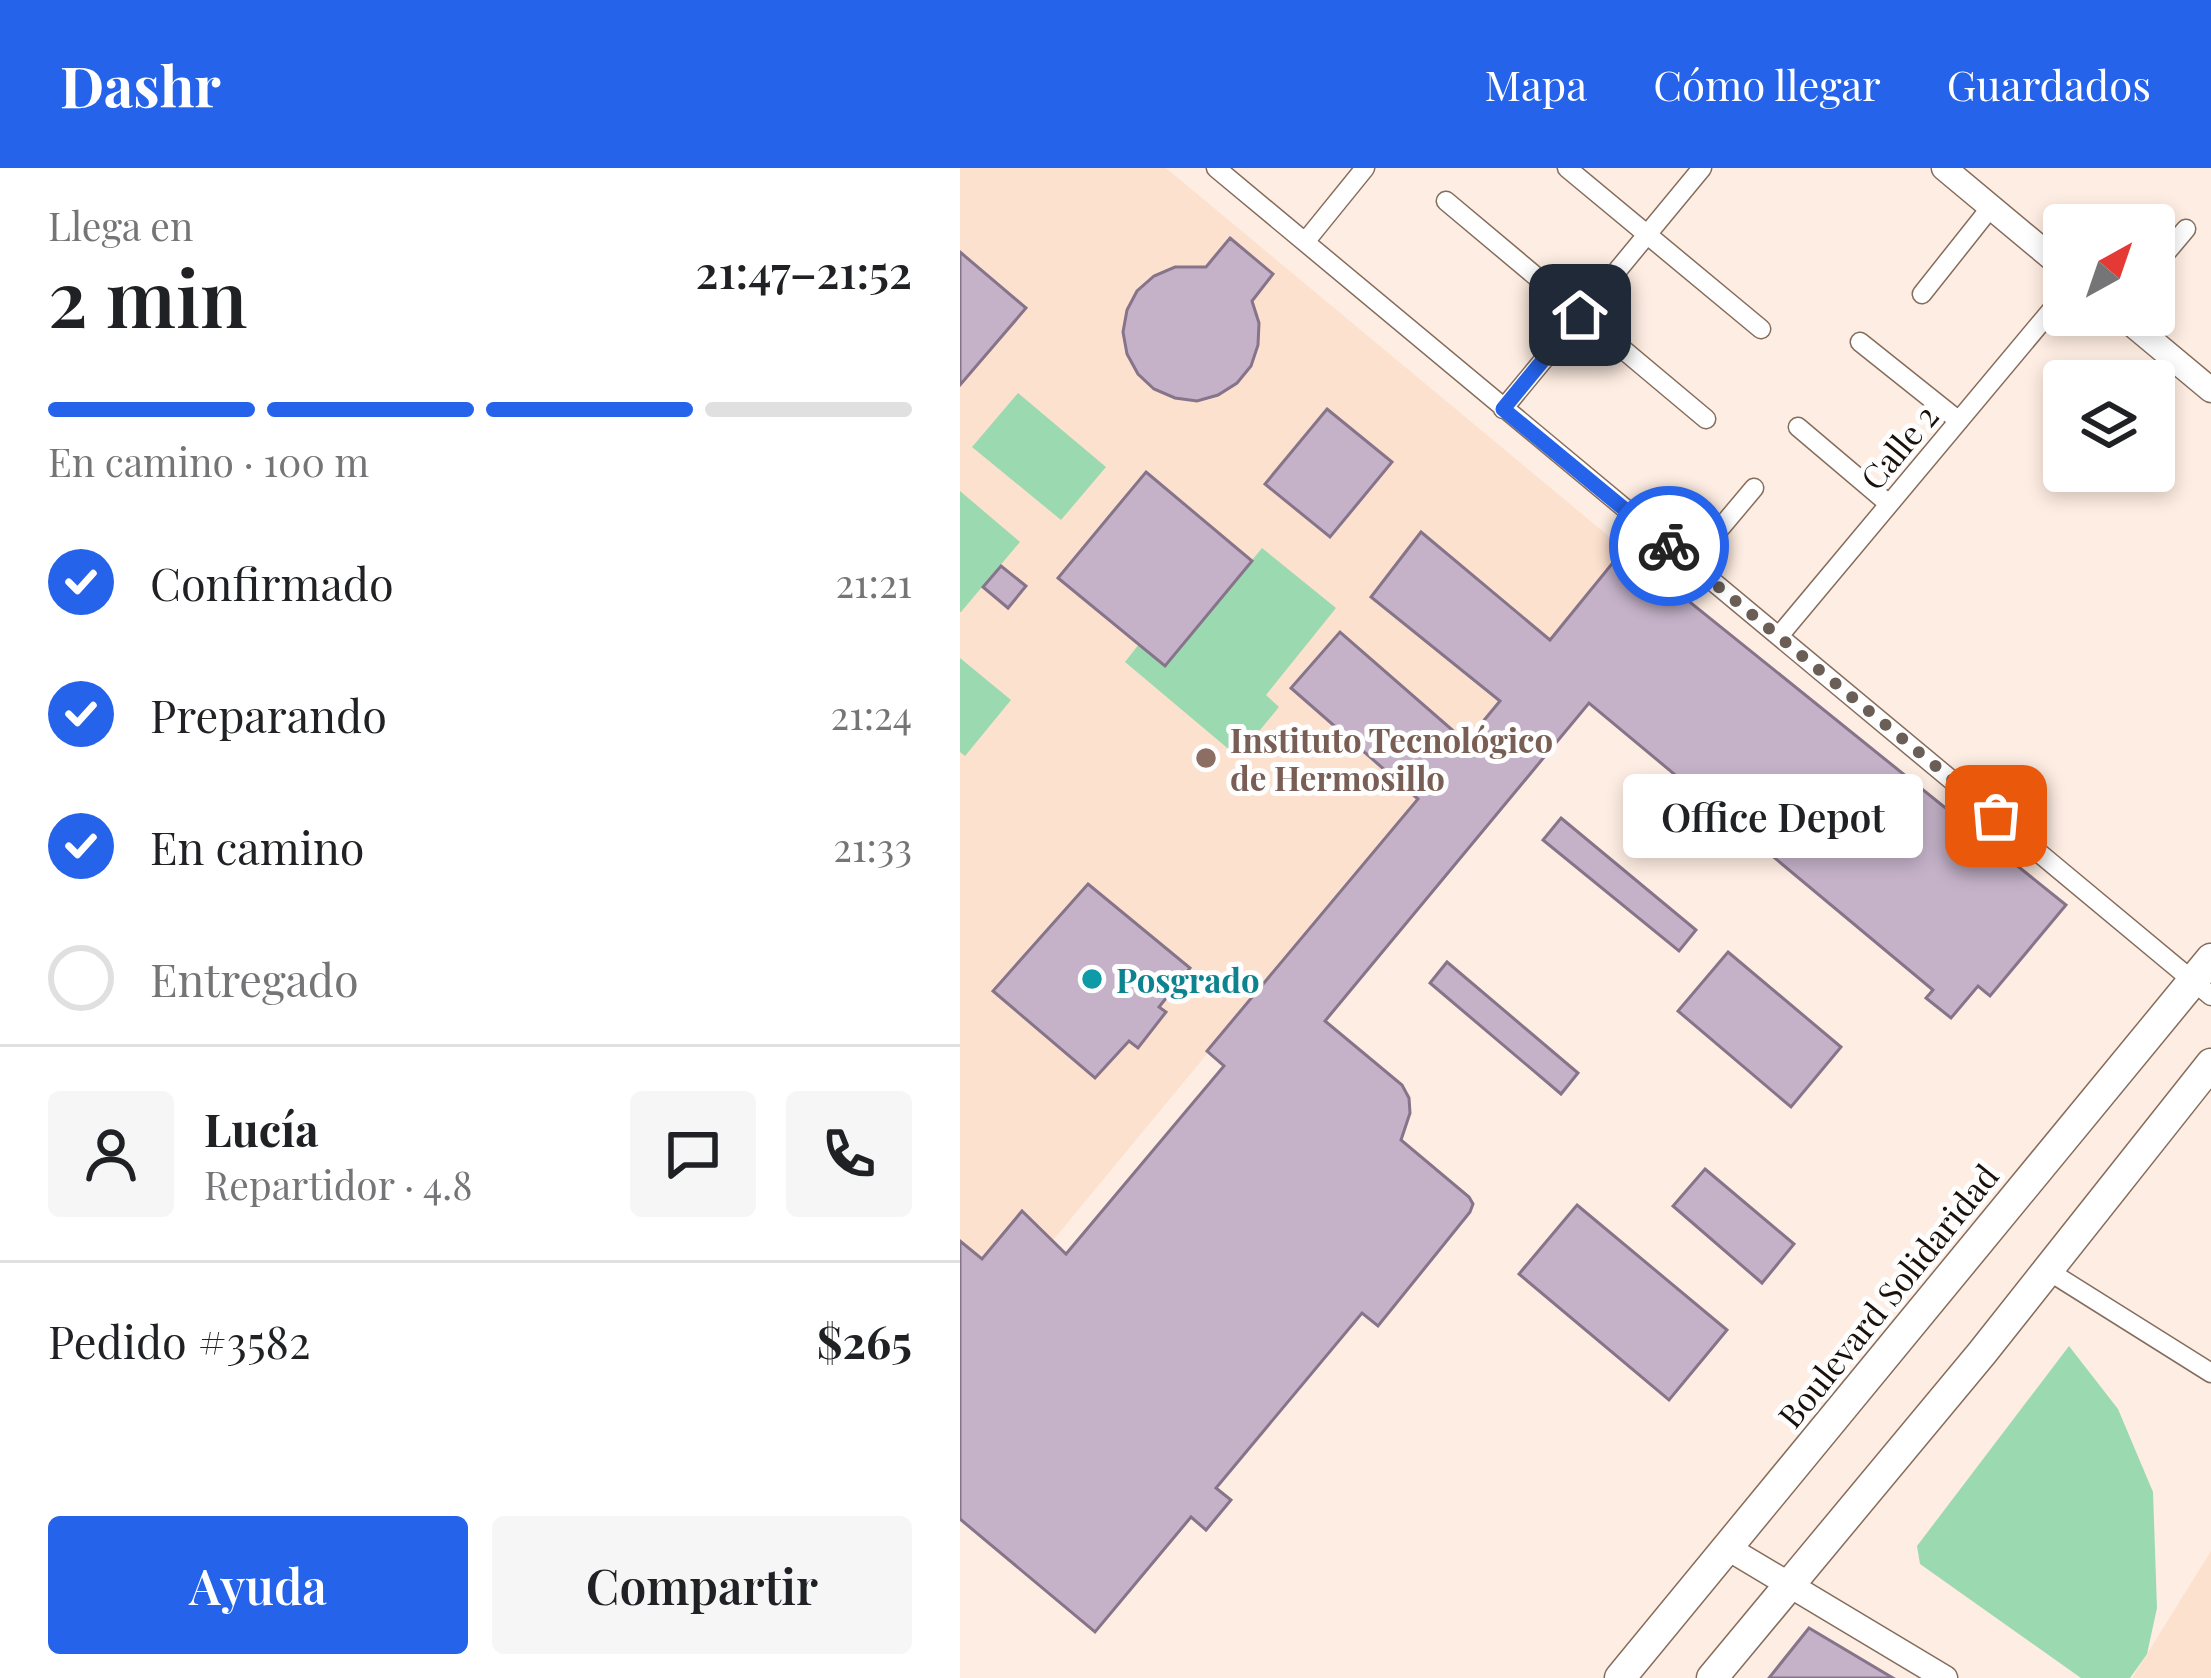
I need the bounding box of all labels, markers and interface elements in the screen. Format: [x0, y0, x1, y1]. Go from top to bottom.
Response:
text: Dashr [60, 46, 221, 122]
text: Mapa [1485, 56, 1587, 112]
text: Cómo llegar [1653, 56, 1881, 112]
text: Guardados [1947, 56, 2151, 112]
text: Llega en [48, 199, 193, 251]
north arrow [2043, 204, 2175, 336]
map controls [2043, 204, 2175, 492]
text: 21:47–21:52 [696, 240, 912, 300]
text: 2 min [48, 244, 247, 348]
pin [1529, 264, 1631, 366]
icon: home [1547, 282, 1613, 348]
button: layers [2043, 360, 2175, 492]
street label: Calle 2 [1850, 394, 1946, 498]
text: En camino · 100 m [48, 435, 369, 487]
courier [1609, 486, 1729, 606]
icon: bike [1636, 513, 1702, 579]
icon: check [48, 549, 114, 615]
text: Confirmado [150, 552, 394, 612]
text: 21:21 [835, 556, 912, 608]
icon: check [48, 681, 114, 747]
text: Preparando [150, 684, 387, 744]
text: 21:24 [831, 688, 912, 740]
place label: Instituto Tecnológico de Hermosillo [1230, 717, 1553, 799]
marker: Instituto Tecnológico de Hermosillo [1193, 745, 1219, 771]
pin [1945, 765, 2047, 867]
callout: Office Depot [1624, 774, 1924, 858]
icon: bag [1963, 783, 2029, 849]
text: Office Depot [1661, 790, 1885, 842]
icon: check [48, 813, 114, 879]
text: En camino [150, 816, 364, 876]
text: 21:33 [833, 820, 912, 872]
text: Entregado [150, 948, 359, 1008]
place label: Posgrado [1116, 957, 1260, 1001]
marker: Posgrado [1079, 966, 1105, 992]
button: person [48, 1091, 174, 1217]
button: chat [630, 1091, 756, 1217]
button: phone [786, 1091, 912, 1217]
text: Lucía [204, 1098, 319, 1158]
street label: Boulevard Solidaridad [1767, 1154, 2007, 1436]
text: Repartidor · 4.8 [204, 1158, 472, 1210]
text: Pedido #3582 [48, 1310, 311, 1370]
text: $265 [817, 1310, 912, 1370]
button: Ayuda [48, 1516, 468, 1654]
button: Compartir [492, 1516, 912, 1654]

